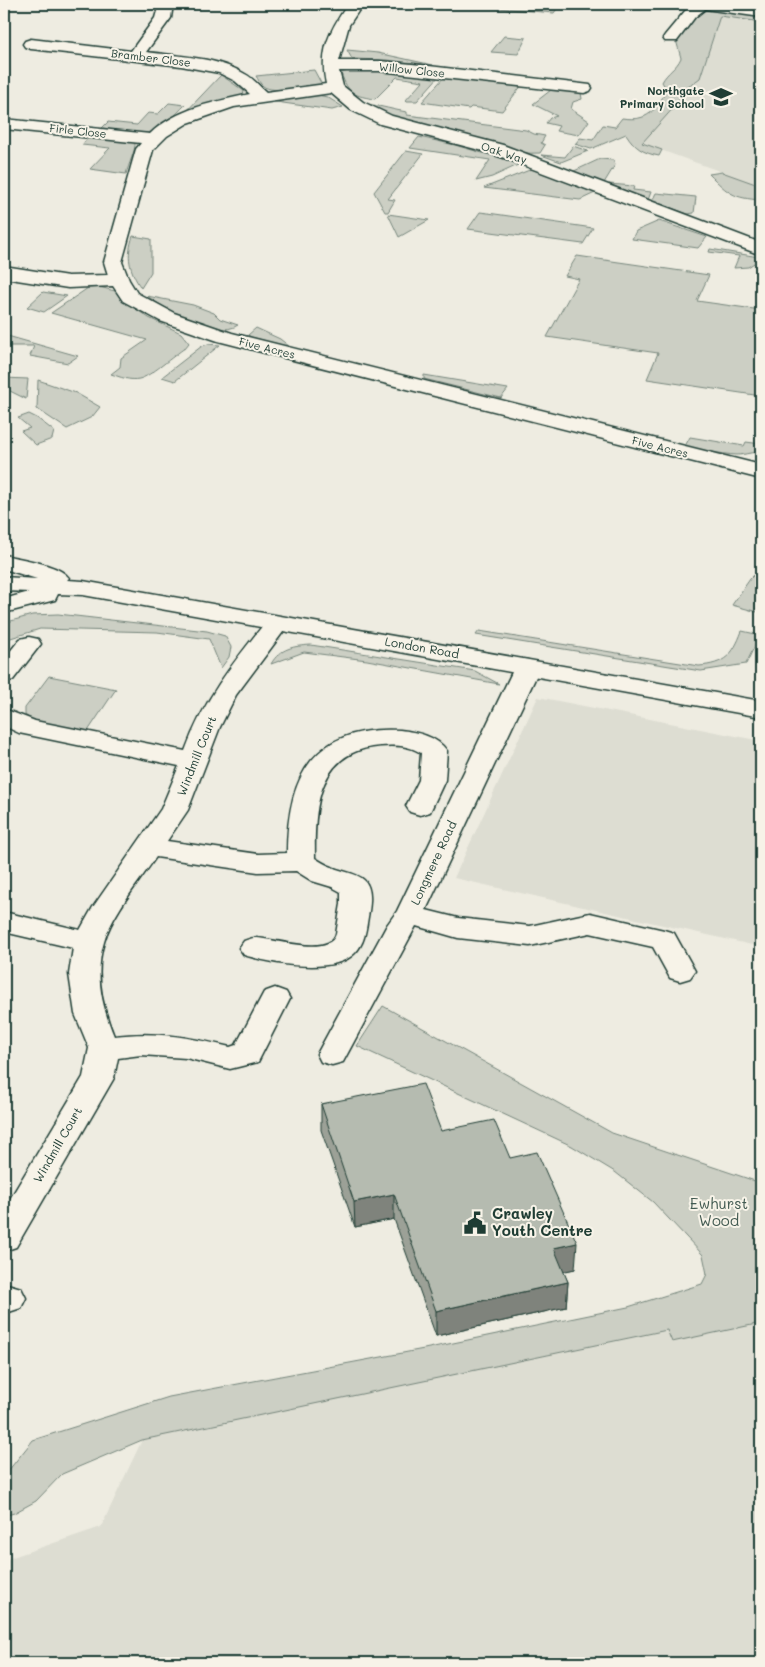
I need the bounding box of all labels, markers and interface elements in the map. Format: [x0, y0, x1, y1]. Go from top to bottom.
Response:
street label: Bramber Close [110, 45, 192, 70]
street label: Willow Close [378, 59, 446, 80]
place label: Northgate Primary School [620, 83, 704, 111]
school or university icon: Northgate Primary School [708, 84, 734, 110]
street label: Firle Close [49, 120, 108, 141]
street label: Oak Way [479, 138, 529, 167]
street label: Five Acres [237, 333, 297, 362]
street label: Five Acres [630, 432, 690, 461]
street label: London Road [384, 633, 461, 661]
street label: Windmill Court [173, 713, 219, 798]
street label: Longmere Road [407, 818, 460, 907]
street label: Windmill Court [29, 1104, 85, 1185]
park label: Ewhurst Wood [690, 1193, 748, 1230]
place label: Crawley Youth Centre [492, 1203, 592, 1240]
public building icon: Crawley Youth Centre [462, 1210, 488, 1236]

